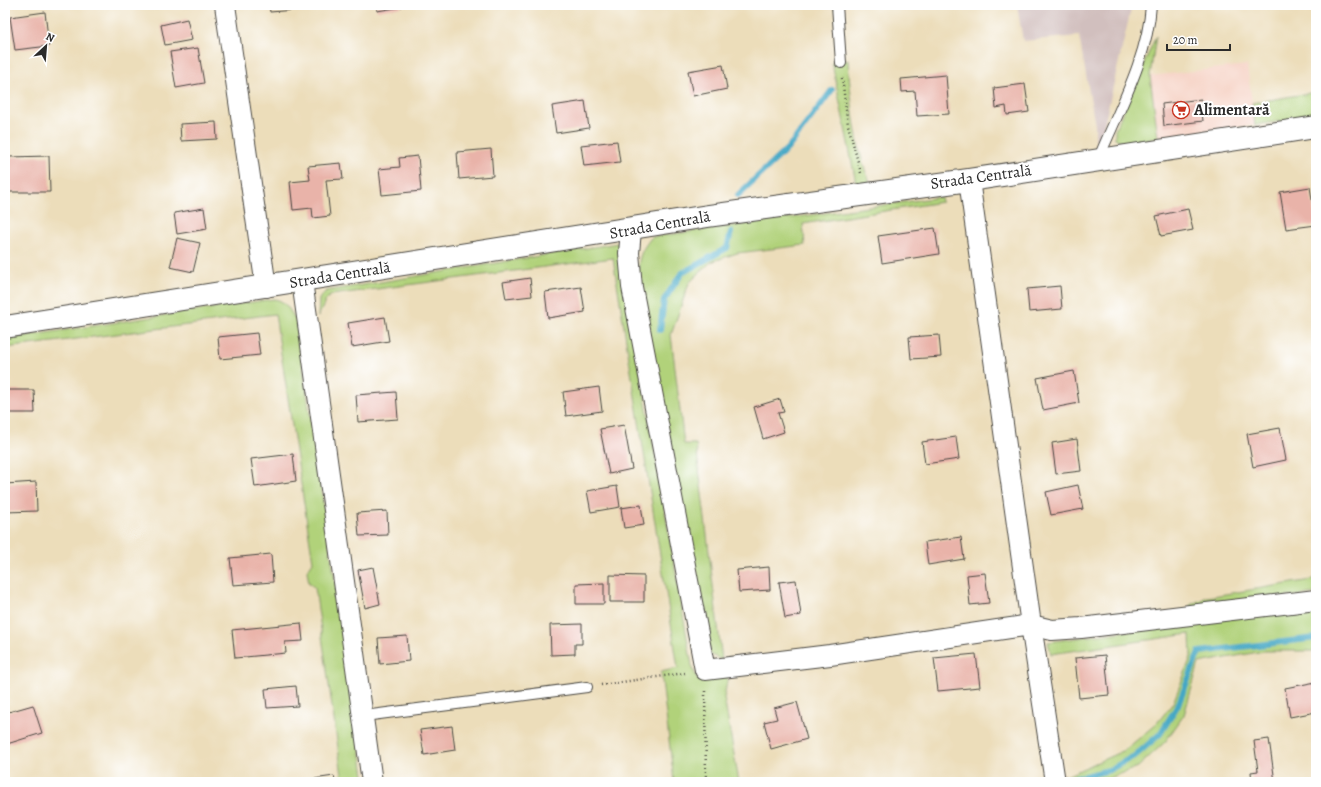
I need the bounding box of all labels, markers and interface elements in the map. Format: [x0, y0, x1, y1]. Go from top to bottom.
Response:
north arrow [26, 26, 66, 66]
scale bar [1167, 26, 1230, 52]
text: N [43, 29, 57, 46]
text: 20 m [1173, 32, 1197, 48]
place label: Alimentară [1193, 99, 1270, 121]
supermarket icon: Alimentară [1171, 100, 1191, 120]
street label: Strada Centrală [929, 159, 1034, 195]
street label: Strada Centrală [608, 205, 713, 245]
street label: Strada Centrală [288, 256, 393, 294]

